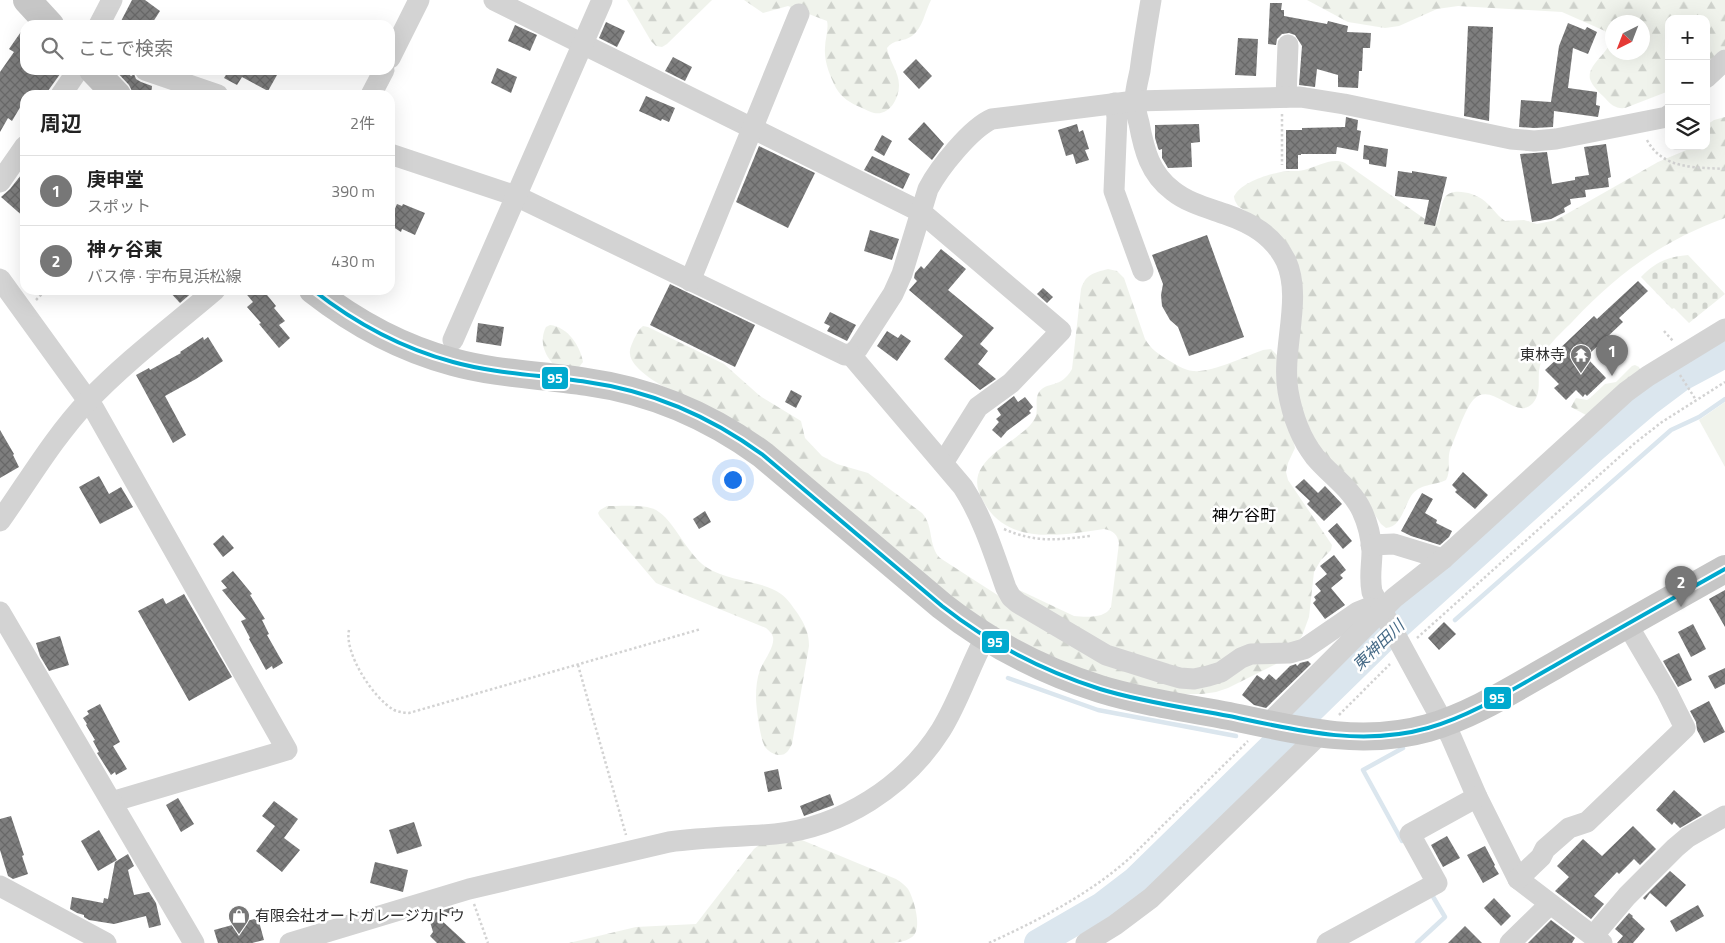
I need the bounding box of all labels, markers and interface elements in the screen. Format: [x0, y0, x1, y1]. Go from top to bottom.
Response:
north arrow [1605, 15, 1650, 60]
map controls [1665, 15, 1710, 150]
button: + [1665, 15, 1710, 60]
search box [20, 20, 395, 75]
text: ここで検索 [78, 33, 173, 62]
icon: search [38, 34, 66, 62]
button: − [1665, 60, 1710, 105]
button: layers [1665, 105, 1710, 150]
text: 周辺 [40, 107, 82, 139]
text: 2件 [350, 111, 375, 135]
text: 庚申堂 [87, 164, 144, 193]
text: 1 [52, 179, 60, 203]
text: 390 m [331, 179, 375, 203]
text: スポット [87, 194, 151, 218]
text: 神ヶ谷東 [87, 234, 163, 263]
text: 2 [52, 249, 60, 273]
text: 430 m [331, 249, 375, 273]
text: バス停 · 宇布見浜松線 [87, 264, 242, 288]
pin: 1 [1596, 335, 1628, 376]
place label: 東林寺 [1520, 343, 1565, 366]
temple icon: 東林寺 [1569, 343, 1593, 374]
line badge: 95 [541, 366, 569, 390]
text: 95 [547, 367, 563, 388]
your location [720, 467, 746, 493]
district label: 神ケ谷町 [1212, 503, 1276, 527]
pin: 2 [1665, 566, 1697, 607]
water label: 東神田川 [1347, 613, 1411, 676]
line badge: 95 [981, 630, 1010, 654]
text: 95 [987, 631, 1003, 652]
line badge: 95 [1483, 686, 1512, 710]
text: 95 [1489, 687, 1505, 708]
shop icon: 有限会社オートガレージカトウ [227, 904, 251, 935]
place label: 有限会社オートガレージカトウ [255, 904, 465, 927]

